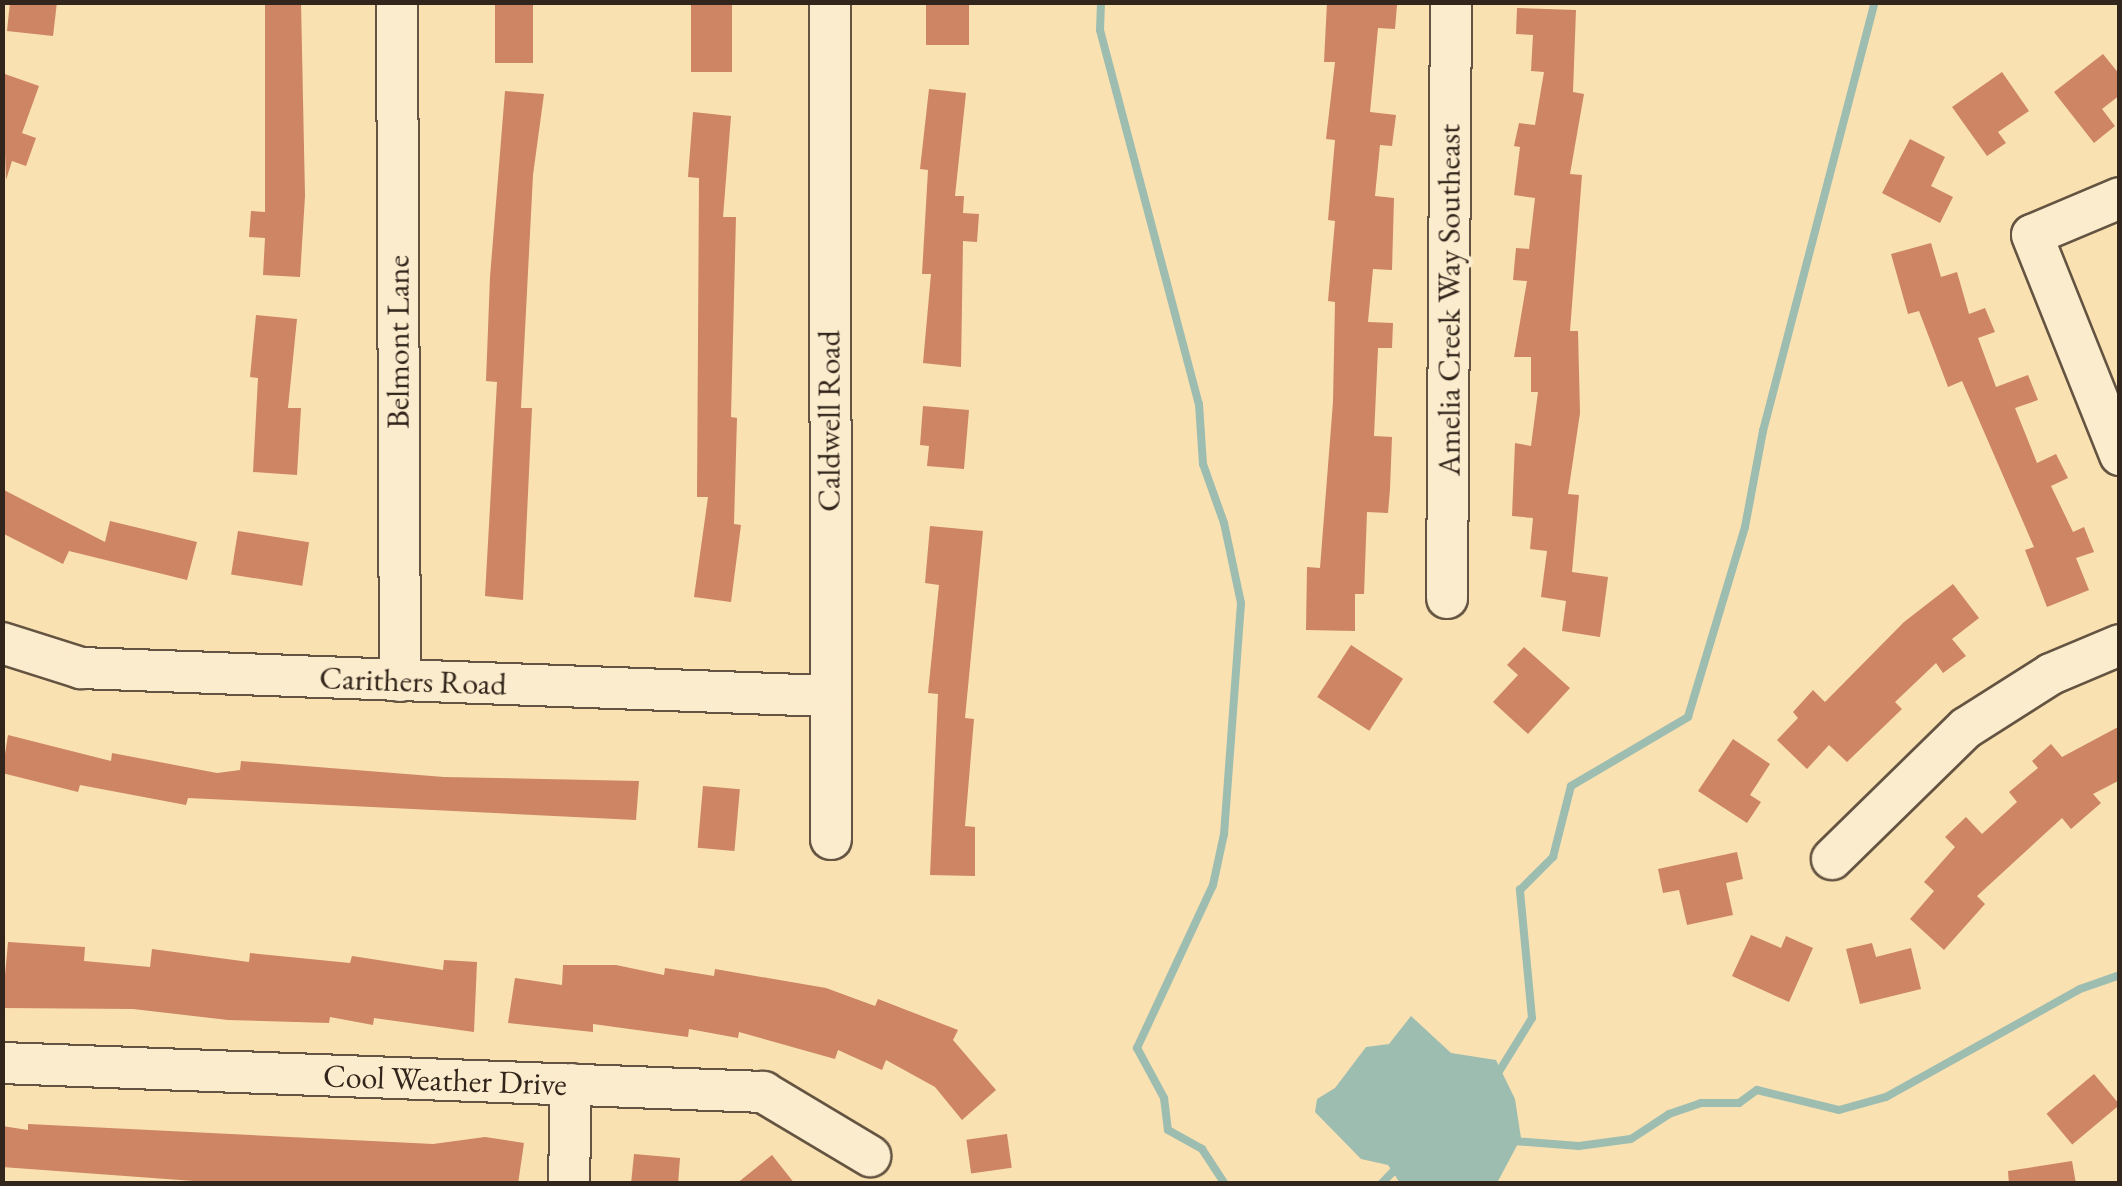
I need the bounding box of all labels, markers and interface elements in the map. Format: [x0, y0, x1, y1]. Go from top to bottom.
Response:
street label: Amelia Creek Way Southeast [1430, 124, 1468, 476]
street label: Belmont Lane [379, 255, 417, 429]
street label: Caldwell Road [810, 330, 848, 512]
street label: Carithers Road [319, 659, 507, 703]
street label: Cool Weather Drive [323, 1057, 567, 1103]

